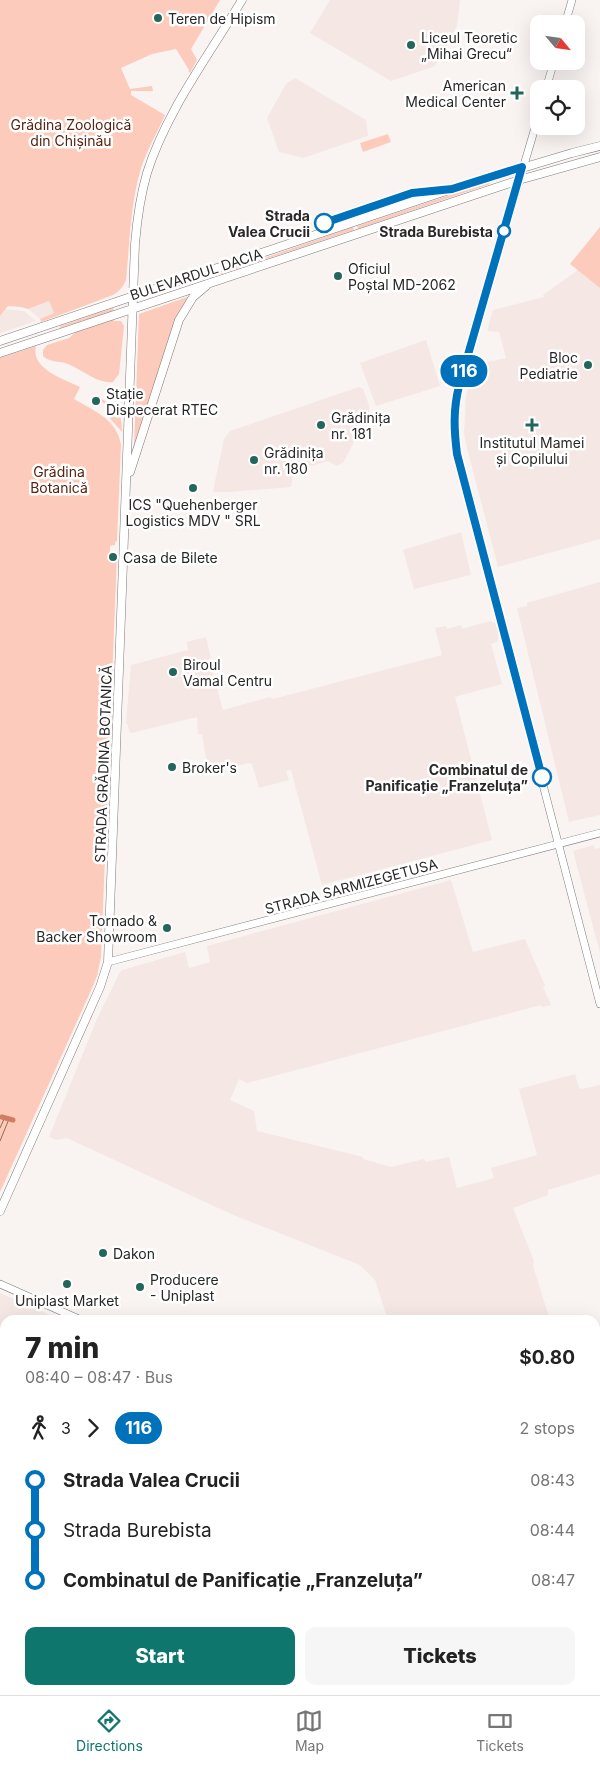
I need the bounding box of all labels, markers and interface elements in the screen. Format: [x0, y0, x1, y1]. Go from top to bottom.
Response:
place label: Teren de Hipism [168, 10, 276, 27]
marker: Teren de Hipism [152, 12, 164, 24]
north arrow [530, 15, 585, 70]
map controls [530, 15, 585, 135]
place label: Liceul Teoretic „Mihai Grecu“ [421, 29, 518, 62]
marker: Liceul Teoretic „Mihai Grecu“ [405, 39, 417, 51]
place label: American Medical Center [405, 77, 506, 110]
button: locate [530, 80, 585, 135]
marker: American Medical Center [510, 86, 524, 100]
park label: Grădina Zoologică din Chișinău [11, 116, 131, 150]
place label: Strada Valea Crucii [228, 207, 310, 240]
marker: Strada Valea Crucii [314, 213, 334, 233]
place label: Strada Burebista [379, 223, 493, 240]
marker: Strada Burebista [497, 224, 511, 238]
street label: BULEVARDUL DACIA [128, 244, 265, 303]
place label: Oficiul Poștal MD-2062 [348, 260, 456, 294]
marker: Oficiul Poștal MD-2062 [332, 270, 344, 282]
place label: Bloc Pediatrie [520, 349, 578, 382]
line badge: 116 [435, 355, 493, 387]
marker: Bloc Pediatrie [582, 359, 594, 371]
text: 116 [450, 360, 478, 381]
place label: Stație Dispecerat RTEC [106, 385, 218, 418]
marker: Stație Dispecerat RTEC [90, 395, 102, 407]
place label: Grădinița nr. 181 [331, 409, 391, 442]
marker: Institutul Mamei și Copilului [525, 418, 539, 432]
marker: Grădinița nr. 181 [315, 419, 327, 431]
place label: Institutul Mamei și Copilului [480, 434, 584, 468]
place label: Grădinița nr. 180 [264, 444, 324, 477]
marker: Grădinița nr. 180 [248, 454, 260, 466]
park label: Grădina Botanică [30, 463, 88, 496]
marker: ICS "Quehenberger Logistics MDV " SRL [187, 482, 199, 494]
place label: ICS "Quehenberger Logistics MDV " SRL [125, 496, 261, 529]
place label: Casa de Bilete [123, 549, 218, 566]
marker: Casa de Bilete [107, 551, 119, 563]
place label: Biroul Vamal Centru [183, 656, 272, 689]
street label: STRADA GRĂDINA BOTANICĂ [90, 664, 115, 863]
marker: Biroul Vamal Centru [167, 666, 179, 678]
place label: Broker's [182, 759, 237, 776]
marker: Broker's [166, 761, 178, 773]
place label: Combinatul de Panificație „Franzeluța” [365, 761, 528, 794]
marker: Combinatul de Panificație „Franzeluța” [532, 767, 552, 787]
street label: STRADA SARMIZEGETUSA [263, 855, 440, 917]
place label: Tornado & Backer Showroom [36, 912, 157, 945]
marker: Tornado & Backer Showroom [161, 922, 173, 934]
place label: Dakon [113, 1245, 155, 1262]
marker: Dakon [97, 1247, 109, 1259]
place label: Producere - Uniplast [150, 1271, 219, 1304]
marker: Uniplast Market [61, 1278, 73, 1290]
marker: Producere - Uniplast [134, 1281, 146, 1293]
place label: Uniplast Market [15, 1292, 119, 1309]
text: 7 min [25, 1331, 99, 1365]
text: $0.80 [519, 1346, 575, 1369]
text: 08:40 – 08:47 · Bus [25, 1367, 173, 1387]
icon: walk [25, 1414, 53, 1442]
icon: forward [79, 1414, 107, 1442]
text: 116 [125, 1417, 152, 1438]
text: 3 [61, 1418, 71, 1438]
text: 2 stops [519, 1418, 575, 1438]
text: Strada Valea Crucii [63, 1469, 240, 1492]
text: 08:43 [530, 1470, 575, 1490]
text: Strada Burebista [63, 1519, 212, 1542]
text: 08:44 [530, 1520, 575, 1540]
text: Combinatul de Panificație „Franzeluța” [63, 1569, 423, 1592]
text: 08:47 [531, 1570, 575, 1590]
button: Start [25, 1627, 295, 1685]
button: Tickets [305, 1627, 575, 1685]
tab: Directions [76, 1707, 143, 1754]
tab: Map [295, 1707, 324, 1754]
tab: Tickets [476, 1707, 524, 1754]

